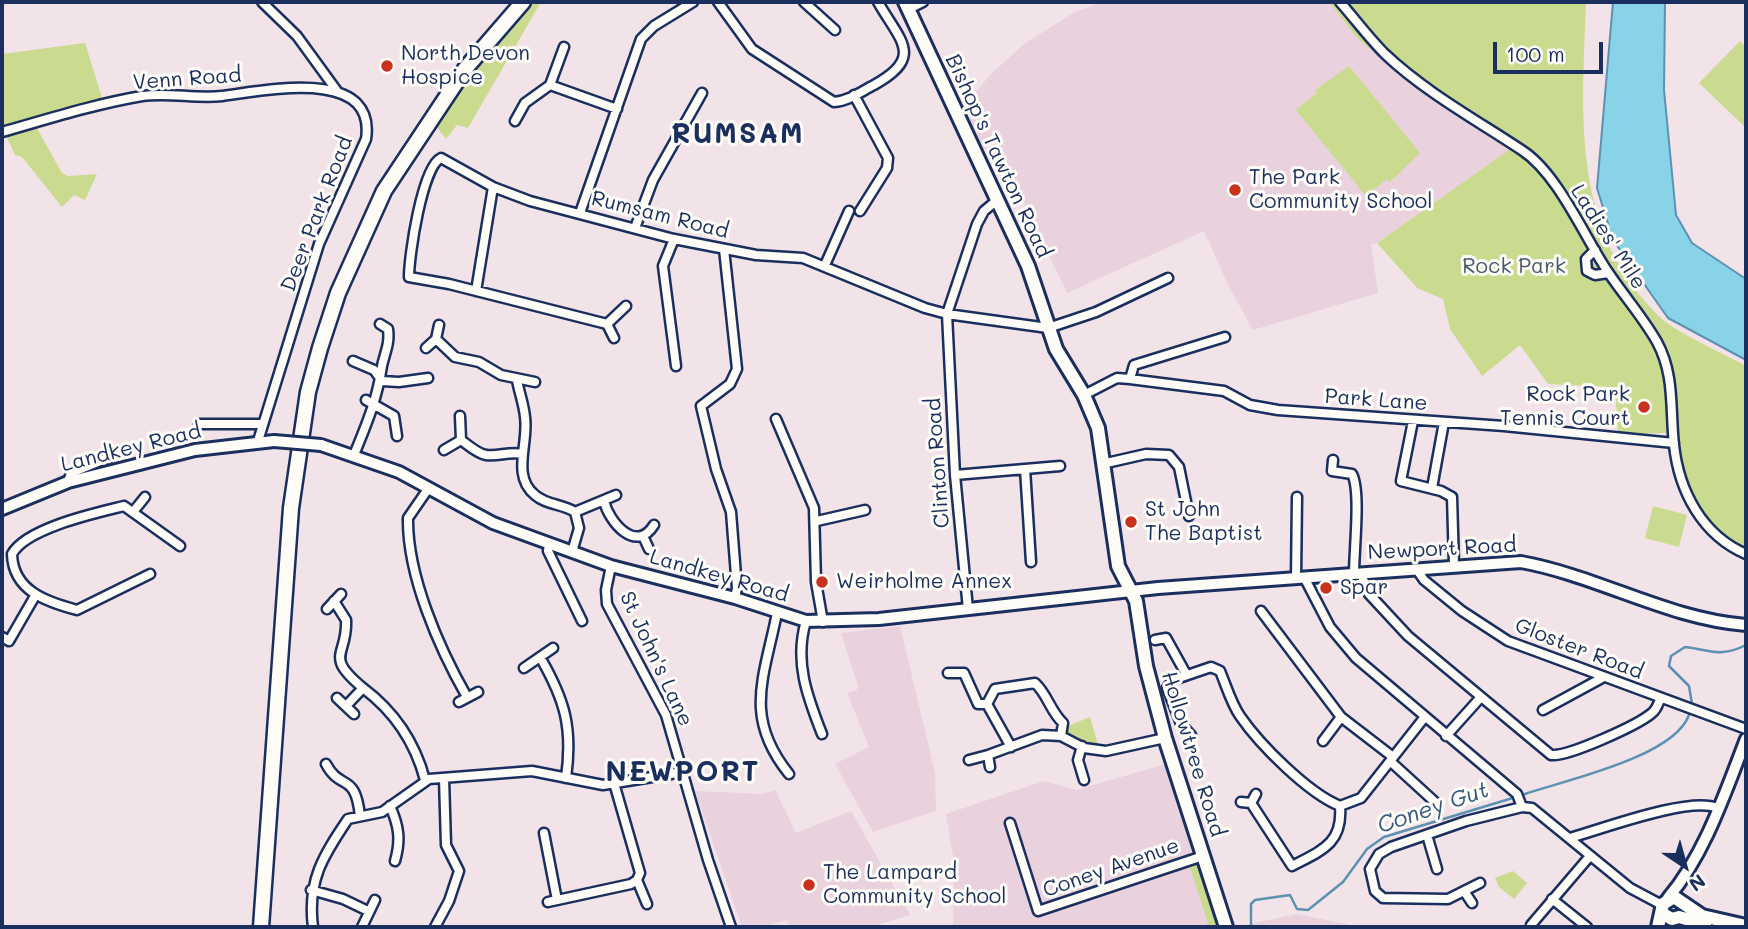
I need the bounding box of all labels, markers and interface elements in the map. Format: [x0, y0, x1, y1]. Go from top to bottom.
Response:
scale bar [1496, 28, 1606, 72]
text: 100 m [1506, 40, 1565, 67]
place label: North Devon Hospice [401, 41, 530, 91]
street label: Bishop's Tawton Road [940, 50, 1056, 262]
marker: North Devon Hospice [379, 58, 395, 74]
street label: Venn Road [132, 63, 242, 95]
district label: RUMSAM [672, 117, 804, 151]
street label: Deer Park Road [276, 133, 358, 295]
place label: The Park Community School [1249, 165, 1433, 215]
street label: Ladies' Mile [1565, 180, 1651, 294]
marker: The Park Community School [1227, 182, 1243, 198]
street label: Rumsam Road [589, 186, 731, 244]
park label: Rock Park [1462, 254, 1566, 280]
place label: Rock Park Tennis Court [1500, 382, 1630, 432]
street label: Park Lane [1324, 384, 1428, 416]
street label: Clinton Road [921, 397, 955, 529]
marker: Rock Park Tennis Court [1636, 399, 1652, 415]
street label: Landkey Road [58, 418, 204, 478]
place label: St John The Baptist [1145, 497, 1262, 547]
marker: St John The Baptist [1123, 514, 1139, 530]
street label: Newport Road [1367, 533, 1517, 565]
street label: Landkey Road [647, 544, 791, 608]
place label: Weirholme Annex [836, 569, 1012, 595]
marker: Weirholme Annex [814, 574, 830, 590]
place label: Spar [1340, 575, 1388, 601]
marker: Spar [1318, 580, 1334, 596]
street label: St John's Lane [614, 588, 698, 730]
street label: Gloster Road [1511, 613, 1647, 685]
street label: Hollowtree Road [1156, 668, 1230, 840]
district label: NEWPORT [606, 755, 760, 789]
water label: Coney Gut [1374, 776, 1492, 840]
north arrow [1650, 831, 1720, 901]
street label: Coney Avenue [1040, 833, 1182, 903]
place label: The Lampard Community School [823, 860, 1007, 910]
text: N [1684, 869, 1711, 898]
marker: The Lampard Community School [801, 877, 817, 893]

